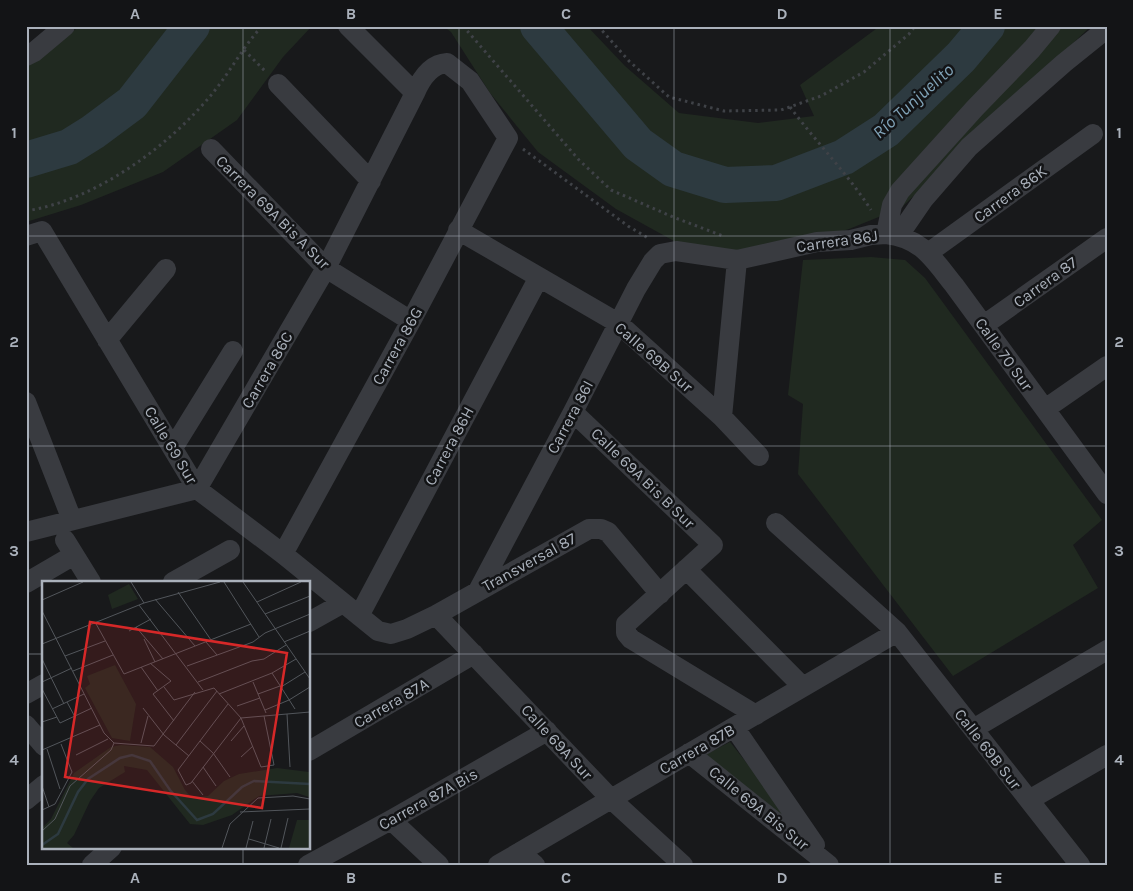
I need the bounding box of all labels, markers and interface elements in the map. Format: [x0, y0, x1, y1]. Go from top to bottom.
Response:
text: A [130, 4, 140, 23]
text: B [346, 4, 356, 23]
text: C [561, 4, 571, 23]
text: D [777, 4, 788, 23]
text: E [993, 4, 1003, 23]
water label: Río Tunjuelito [868, 59, 958, 143]
text: 1 [11, 123, 17, 142]
text: 1 [1116, 123, 1122, 142]
street label: Carrera 69A Bis A Sur [212, 151, 334, 273]
street label: Carrera 86K [970, 161, 1050, 227]
street label: Carrera 86J [795, 226, 879, 256]
street label: Carrera 87 [1009, 252, 1081, 311]
street label: Carrera 86G [368, 304, 426, 388]
street label: Calle 70 Sur [971, 314, 1037, 394]
street label: Calle 69B Sur [611, 318, 697, 396]
street label: Carrera 86C [237, 328, 297, 412]
text: 2 [9, 332, 19, 351]
text: 2 [1114, 332, 1124, 351]
street label: Carrera 86I [543, 377, 597, 457]
street label: Calle 69 Sur [140, 403, 202, 487]
street label: Carrera 86H [420, 403, 478, 489]
street label: Calle 69A Bis B Sur [587, 424, 699, 533]
street label: Transversal 87 [479, 528, 580, 596]
text: 3 [9, 541, 19, 560]
text: 3 [1114, 541, 1124, 560]
inset map [42, 581, 310, 848]
street label: Carrera 87A [350, 674, 432, 732]
street label: Calle 69A Sur [517, 700, 597, 784]
street label: Calle 69B Sur [951, 705, 1025, 793]
street label: Carrera 87B [656, 720, 738, 778]
text: 4 [9, 750, 19, 769]
text: 4 [1114, 750, 1124, 769]
street label: Calle 69A Bis Sur [705, 762, 813, 854]
street label: Carrera 87A Bis [375, 764, 481, 834]
text: A [130, 868, 140, 887]
text: B [346, 868, 356, 887]
text: C [561, 868, 571, 887]
text: D [777, 868, 788, 887]
text: E [993, 868, 1003, 887]

